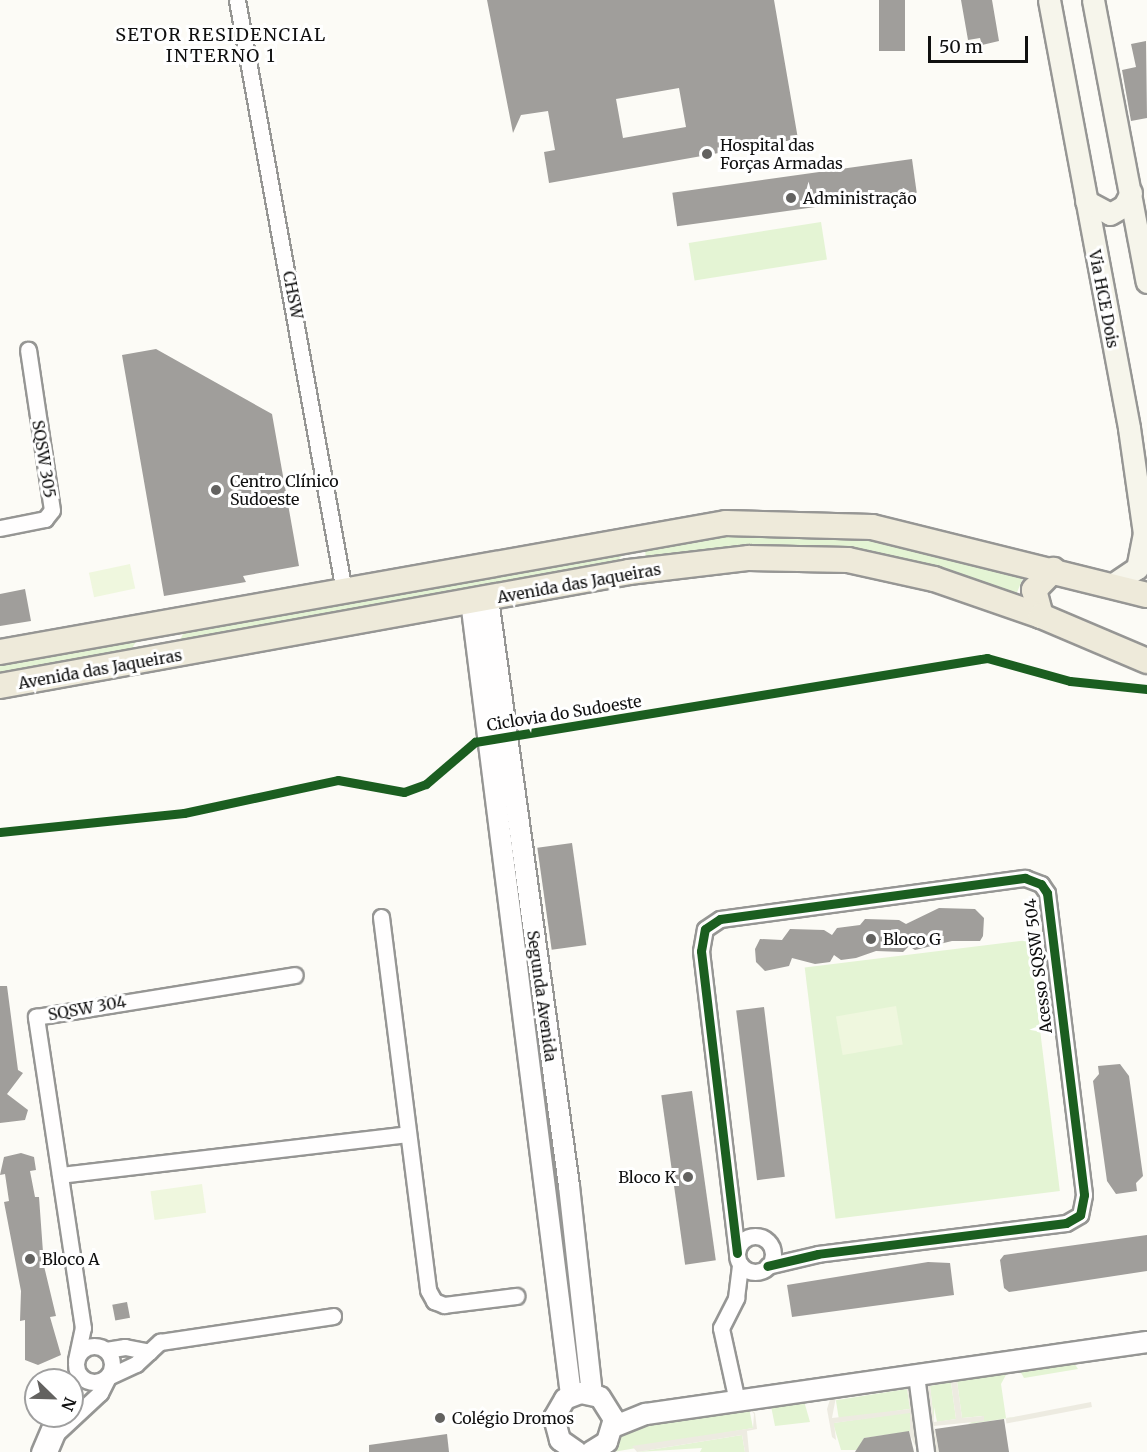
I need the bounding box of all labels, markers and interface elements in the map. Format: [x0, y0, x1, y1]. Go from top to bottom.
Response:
scale bar [931, 24, 1032, 62]
district label: SETOR RESIDENCIAL INTERNO 1 [115, 25, 327, 68]
text: 50 m [939, 35, 983, 58]
place label: Hospital das Forças Armadas [720, 135, 843, 173]
marker: Hospital das Forças Armadas [698, 145, 716, 163]
place label: Administração [803, 188, 917, 208]
marker: Administração [784, 191, 798, 205]
street label: Via HCE Dois [1085, 248, 1123, 350]
street label: CHSW [279, 269, 307, 321]
street label: SQSW 305 [28, 419, 60, 499]
place label: Centro Clínico Sudoeste [230, 471, 339, 509]
marker: Centro Clínico Sudoeste [207, 481, 225, 499]
street label: Avenida das Jaqueiras [496, 559, 662, 607]
street label: Avenida das Jaqueiras [17, 645, 183, 693]
street label: Ciclovia do Sudoeste [485, 691, 643, 735]
street label: Acesso SQSW 504 [1020, 897, 1056, 1035]
street label: Segunda Avenida [523, 929, 561, 1063]
place label: Bloco G [883, 929, 941, 949]
marker: Bloco G [864, 932, 878, 946]
street label: SQSW 304 [46, 992, 128, 1024]
place label: Bloco K [618, 1167, 676, 1187]
marker: Bloco K [681, 1170, 695, 1184]
place label: Bloco A [42, 1249, 100, 1269]
marker: Bloco A [23, 1252, 37, 1266]
north arrow [24, 1368, 84, 1428]
text: N [57, 1395, 80, 1414]
place label: Colégio Dromos [452, 1408, 574, 1428]
marker: Colégio Dromos [433, 1411, 447, 1425]

